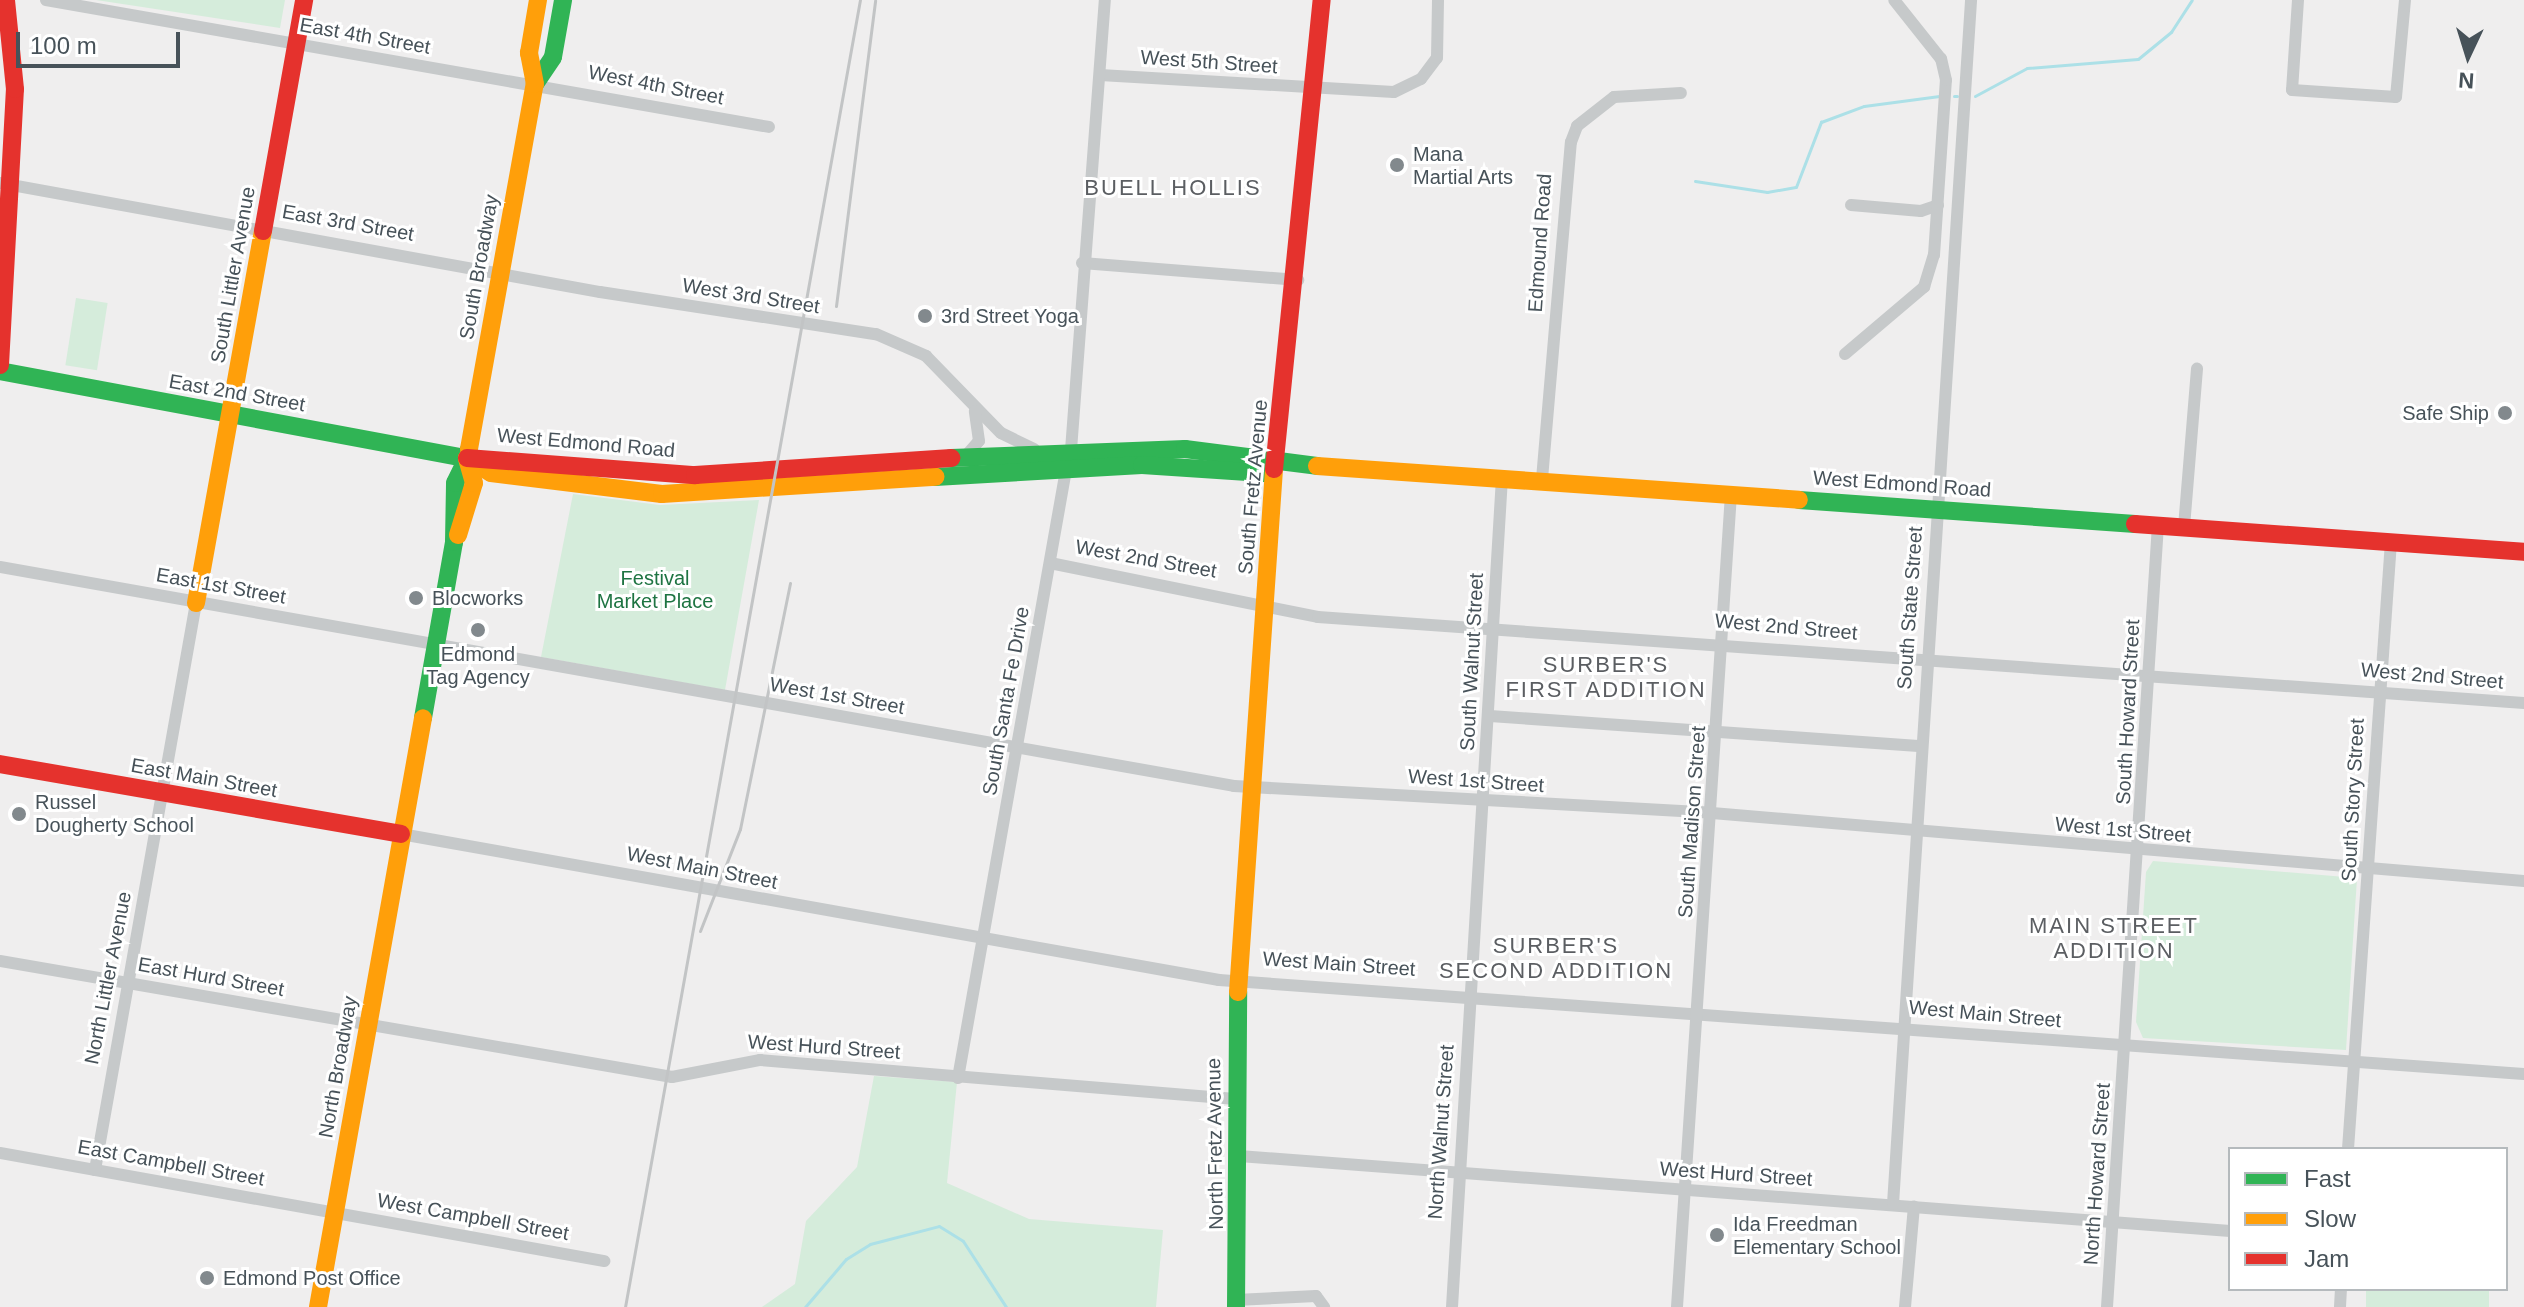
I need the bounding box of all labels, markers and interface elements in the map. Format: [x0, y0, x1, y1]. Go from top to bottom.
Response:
street label: East 4th Street [298, 13, 432, 59]
scale bar [20, 16, 184, 66]
north arrow [2428, 16, 2508, 96]
text: 100 m [30, 32, 97, 59]
street label: West 5th Street [1140, 45, 1278, 79]
street label: West 4th Street [586, 60, 726, 110]
text: N [2458, 67, 2475, 93]
place label: Mana Martial Arts [1413, 142, 1514, 189]
marker: Mana Martial Arts [1388, 156, 1406, 174]
street label: Edmound Road [1523, 173, 1557, 313]
district label: BUELL HOLLIS [1084, 175, 1262, 201]
street label: South Littler Avenue [206, 184, 260, 366]
street label: South Broadway [454, 193, 504, 341]
street label: East 3rd Street [280, 200, 416, 246]
street label: West 3rd Street [681, 273, 821, 319]
place label: 3rd Street Yoga [941, 304, 1079, 328]
marker: 3rd Street Yoga [916, 307, 934, 325]
street label: East 2nd Street [167, 369, 307, 417]
street label: South Fretz Avenue [1233, 398, 1273, 576]
place label: Safe Ship [2402, 401, 2489, 425]
marker: Safe Ship [2496, 404, 2514, 422]
street label: West Edmond Road [496, 423, 676, 463]
street label: West Edmond Road [1812, 466, 1992, 502]
street label: South State Street [1892, 526, 1928, 690]
street label: West 2nd Street [1073, 535, 1219, 583]
street label: East 1st Street [154, 563, 288, 609]
park label: Festival Market Place [597, 567, 713, 614]
street label: South Walnut Street [1455, 572, 1489, 752]
place label: Blocworks [432, 586, 523, 610]
marker: Blocworks [407, 589, 425, 607]
street label: South Santa Fe Drive [978, 605, 1034, 797]
street label: West 2nd Street [1714, 609, 1858, 645]
street label: South Howard Street [2111, 619, 2145, 805]
marker: Edmond Tag Agency [469, 621, 487, 639]
place label: Edmond Tag Agency [426, 642, 530, 689]
district label: SURBER'S FIRST ADDITION [1505, 651, 1707, 702]
street label: West 2nd Street [2360, 658, 2504, 694]
street label: West 1st Street [768, 672, 906, 720]
street label: South Story Street [2337, 718, 2369, 882]
street label: South Madison Street [1673, 725, 1711, 919]
street label: East Main Street [129, 753, 279, 803]
street label: West 1st Street [1407, 764, 1545, 798]
place label: Russel Dougherty School [35, 790, 194, 837]
marker: Russel Dougherty School [10, 805, 28, 823]
street label: West 1st Street [2054, 812, 2192, 848]
street label: West Main Street [625, 842, 779, 894]
street label: North Littler Avenue [79, 889, 137, 1067]
district label: MAIN STREET ADDITION [2029, 912, 2199, 964]
district label: SURBER'S SECOND ADDITION [1438, 932, 1674, 984]
street label: West Main Street [1262, 947, 1416, 981]
street label: East Hurd Street [136, 952, 286, 1002]
street label: North Broadway [314, 994, 362, 1140]
street label: West Main Street [1908, 995, 2062, 1033]
street label: West Hurd Street [747, 1030, 901, 1064]
street label: North Walnut Street [1423, 1044, 1459, 1220]
street label: North Fretz Avenue [1201, 1057, 1229, 1231]
street label: North Howard Street [2079, 1082, 2115, 1266]
street label: East Campbell Street [76, 1135, 266, 1191]
legend [2228, 1147, 2508, 1291]
street label: West Hurd Street [1659, 1157, 1813, 1191]
text: Fast [2304, 1165, 2351, 1192]
street label: West Campbell Street [375, 1188, 571, 1246]
text: Slow [2304, 1205, 2356, 1232]
place label: Ida Freedman Elementary School [1733, 1212, 1901, 1259]
marker: Ida Freedman Elementary School [1708, 1226, 1726, 1244]
text: Jam [2304, 1245, 2349, 1272]
place label: Edmond Post Office [223, 1266, 400, 1290]
marker: Edmond Post Office [198, 1269, 216, 1287]

